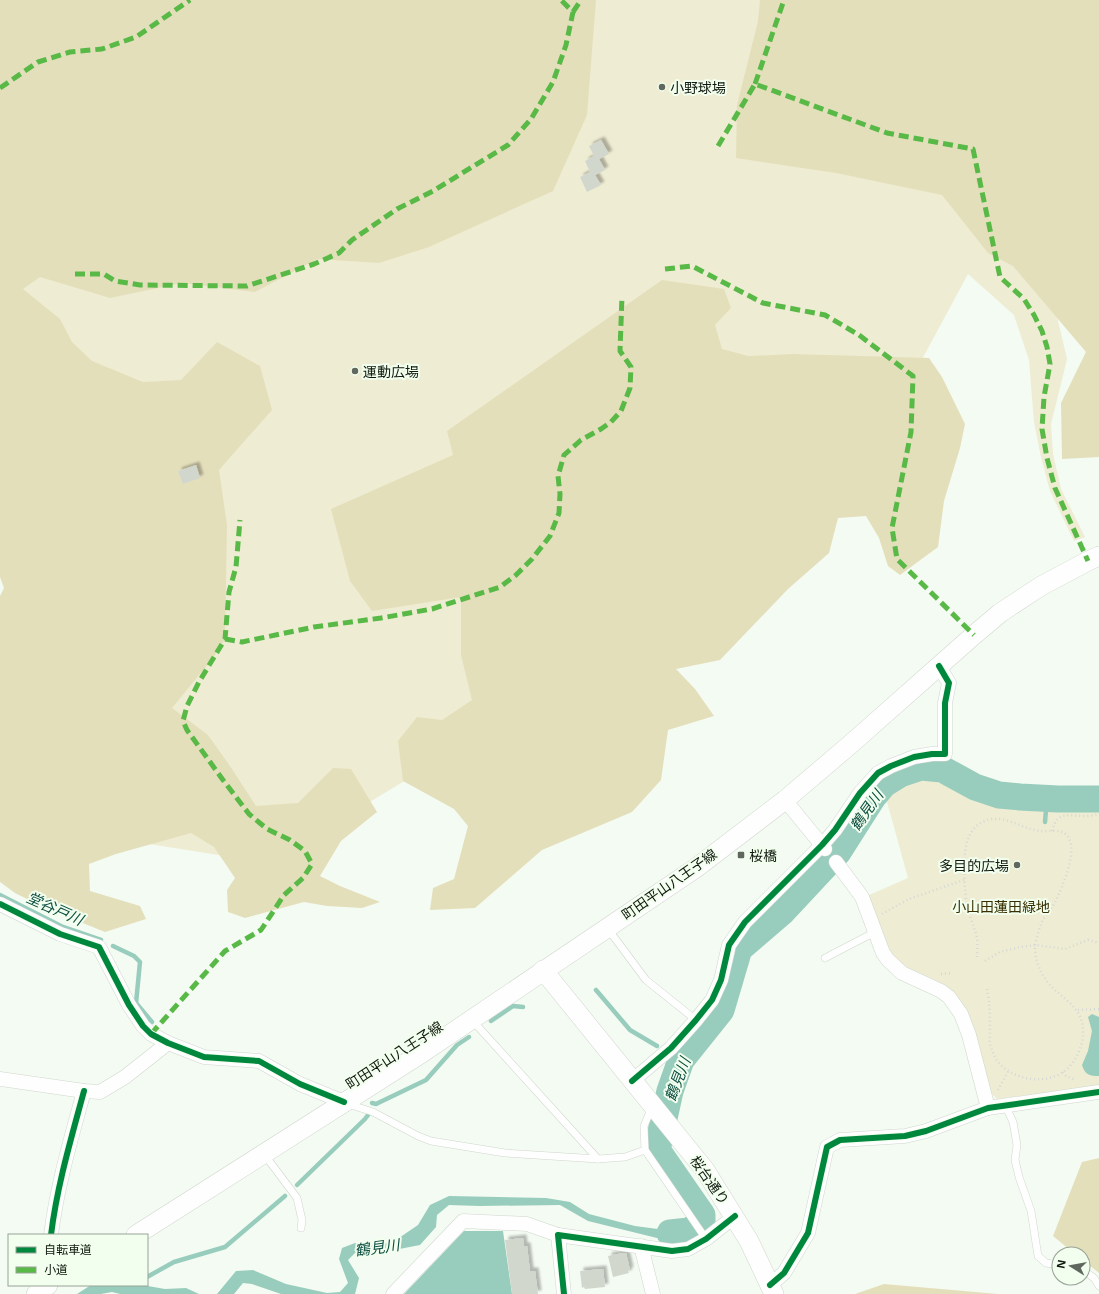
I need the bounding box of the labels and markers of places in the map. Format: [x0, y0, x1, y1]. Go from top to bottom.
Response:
place label: 小野球場 [670, 78, 726, 97]
marker: 小野球場 [657, 82, 667, 92]
place label: 運動広場 [363, 362, 419, 381]
marker: 運動広場 [350, 366, 360, 376]
place label: 桜橋 [749, 846, 777, 865]
marker: 桜橋 [736, 850, 746, 860]
place label: 多目的広場 [939, 856, 1009, 875]
marker: 多目的広場 [1012, 860, 1022, 870]

